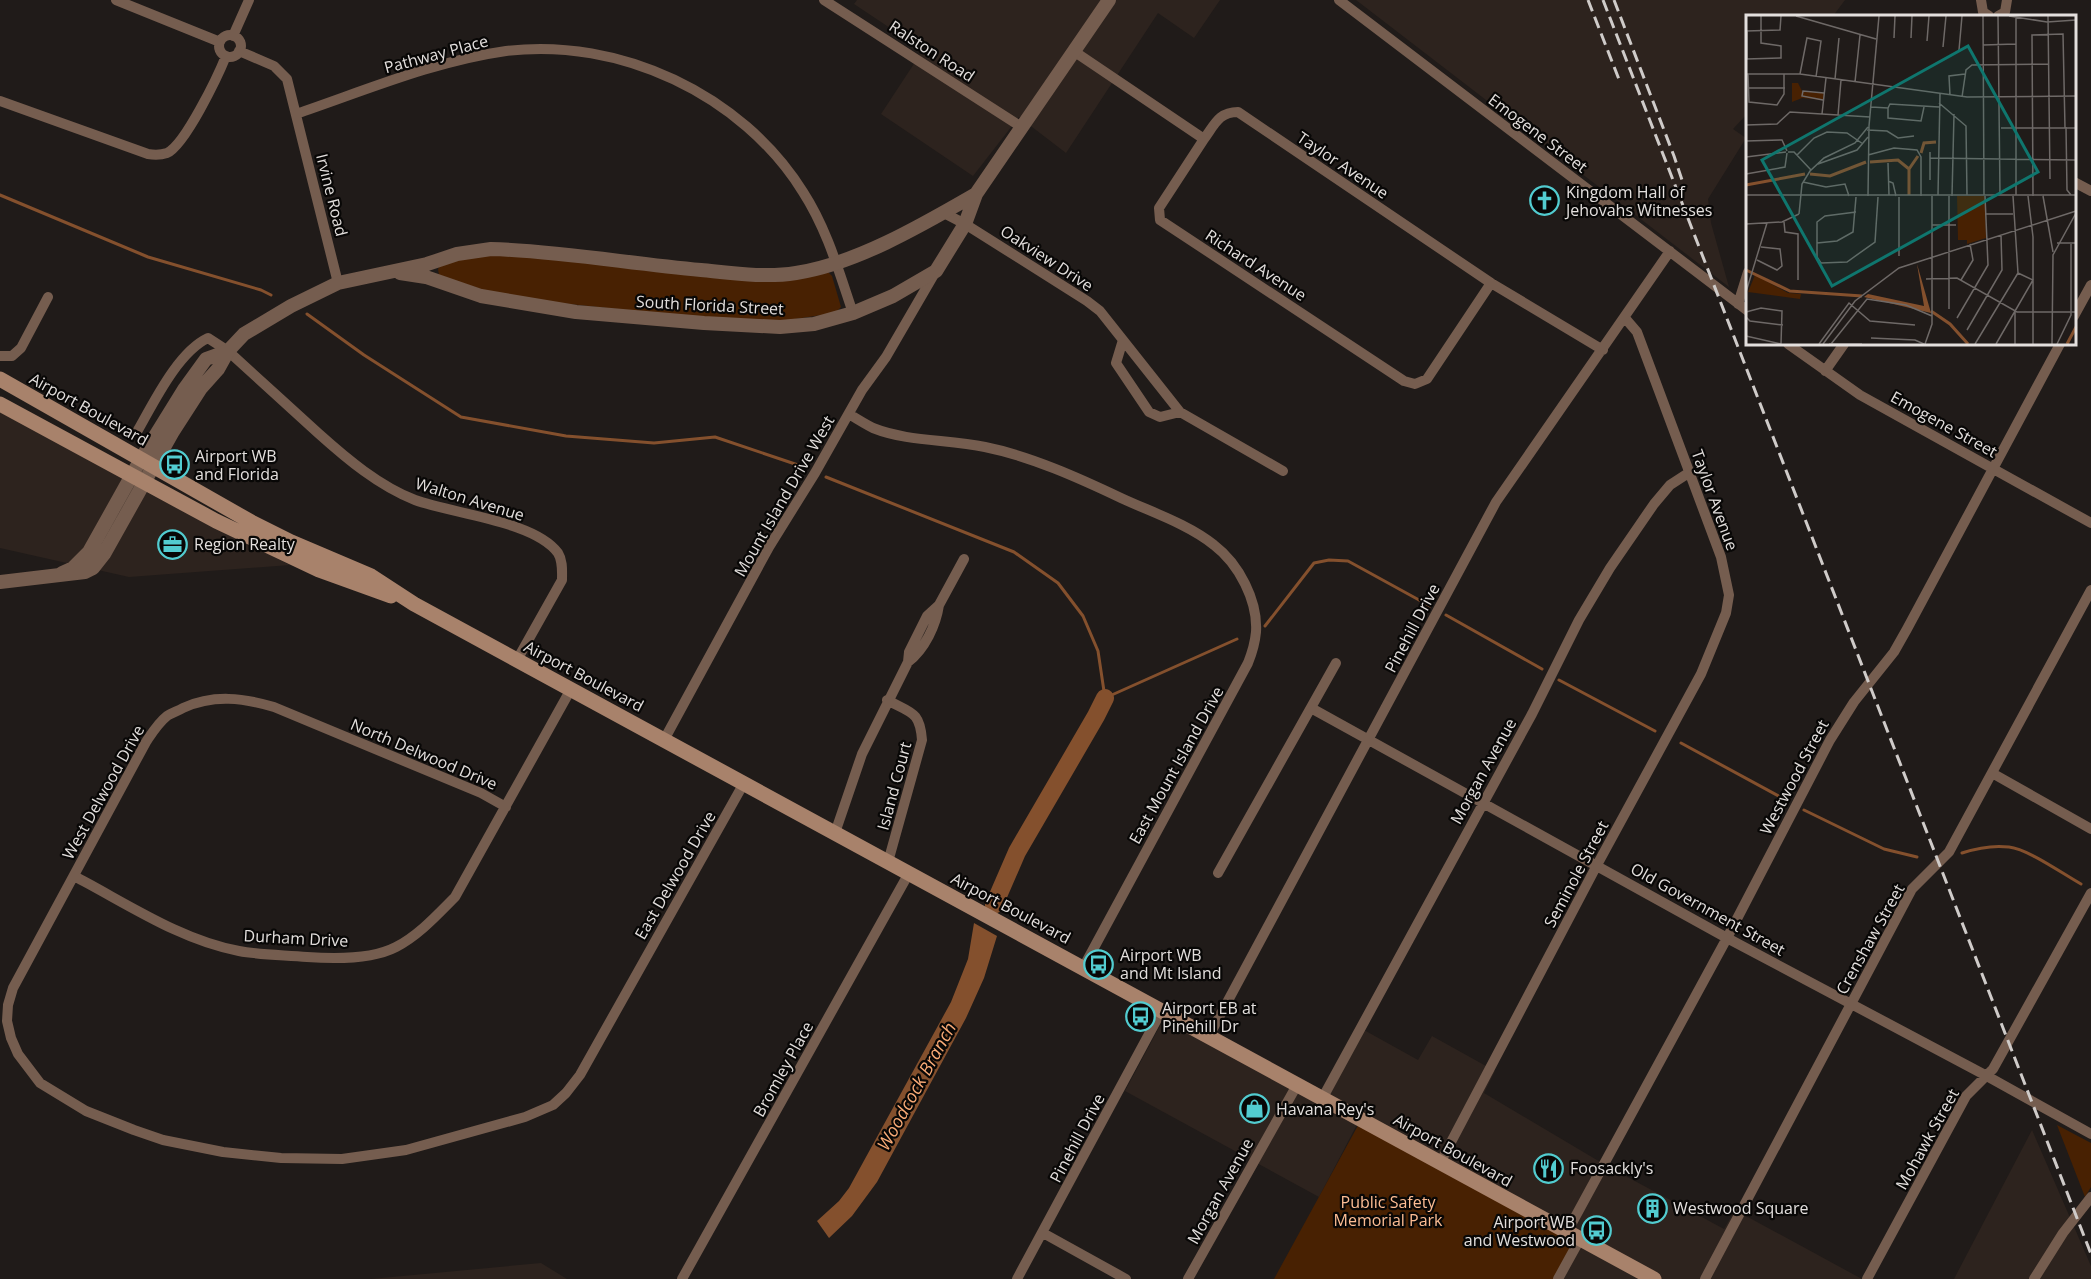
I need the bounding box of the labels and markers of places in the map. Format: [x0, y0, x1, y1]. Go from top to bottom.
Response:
place label: Kingdom Hall of Jehovahs Witnesses [1564, 181, 1712, 221]
church icon: Kingdom Hall of Jehovahs Witnesses [1529, 185, 1561, 217]
place label: Airport WB and Florida [195, 445, 279, 485]
bus stop icon: Airport WB and Florida [158, 449, 190, 481]
office icon: Region Realty [157, 528, 189, 560]
place label: Region Realty [194, 533, 296, 555]
place label: Airport WB and Mt Island [1120, 944, 1222, 984]
bus stop icon: Airport WB and Mt Island [1083, 948, 1115, 980]
place label: Airport EB at Pinehill Dr [1162, 997, 1257, 1037]
bus stop icon: Airport EB at Pinehill Dr [1125, 1001, 1157, 1033]
shop icon: Havana Rey's [1239, 1093, 1271, 1125]
place label: Havana Rey's [1276, 1098, 1374, 1120]
restaurant icon: Foosackly's [1533, 1152, 1565, 1184]
place label: Foosackly's [1570, 1157, 1653, 1179]
building icon: Westwood Square [1636, 1192, 1668, 1224]
place label: Westwood Square [1673, 1197, 1808, 1219]
place label: Airport WB and Westwood [1464, 1211, 1575, 1251]
bus stop icon: Airport WB and Westwood [1580, 1215, 1612, 1247]

